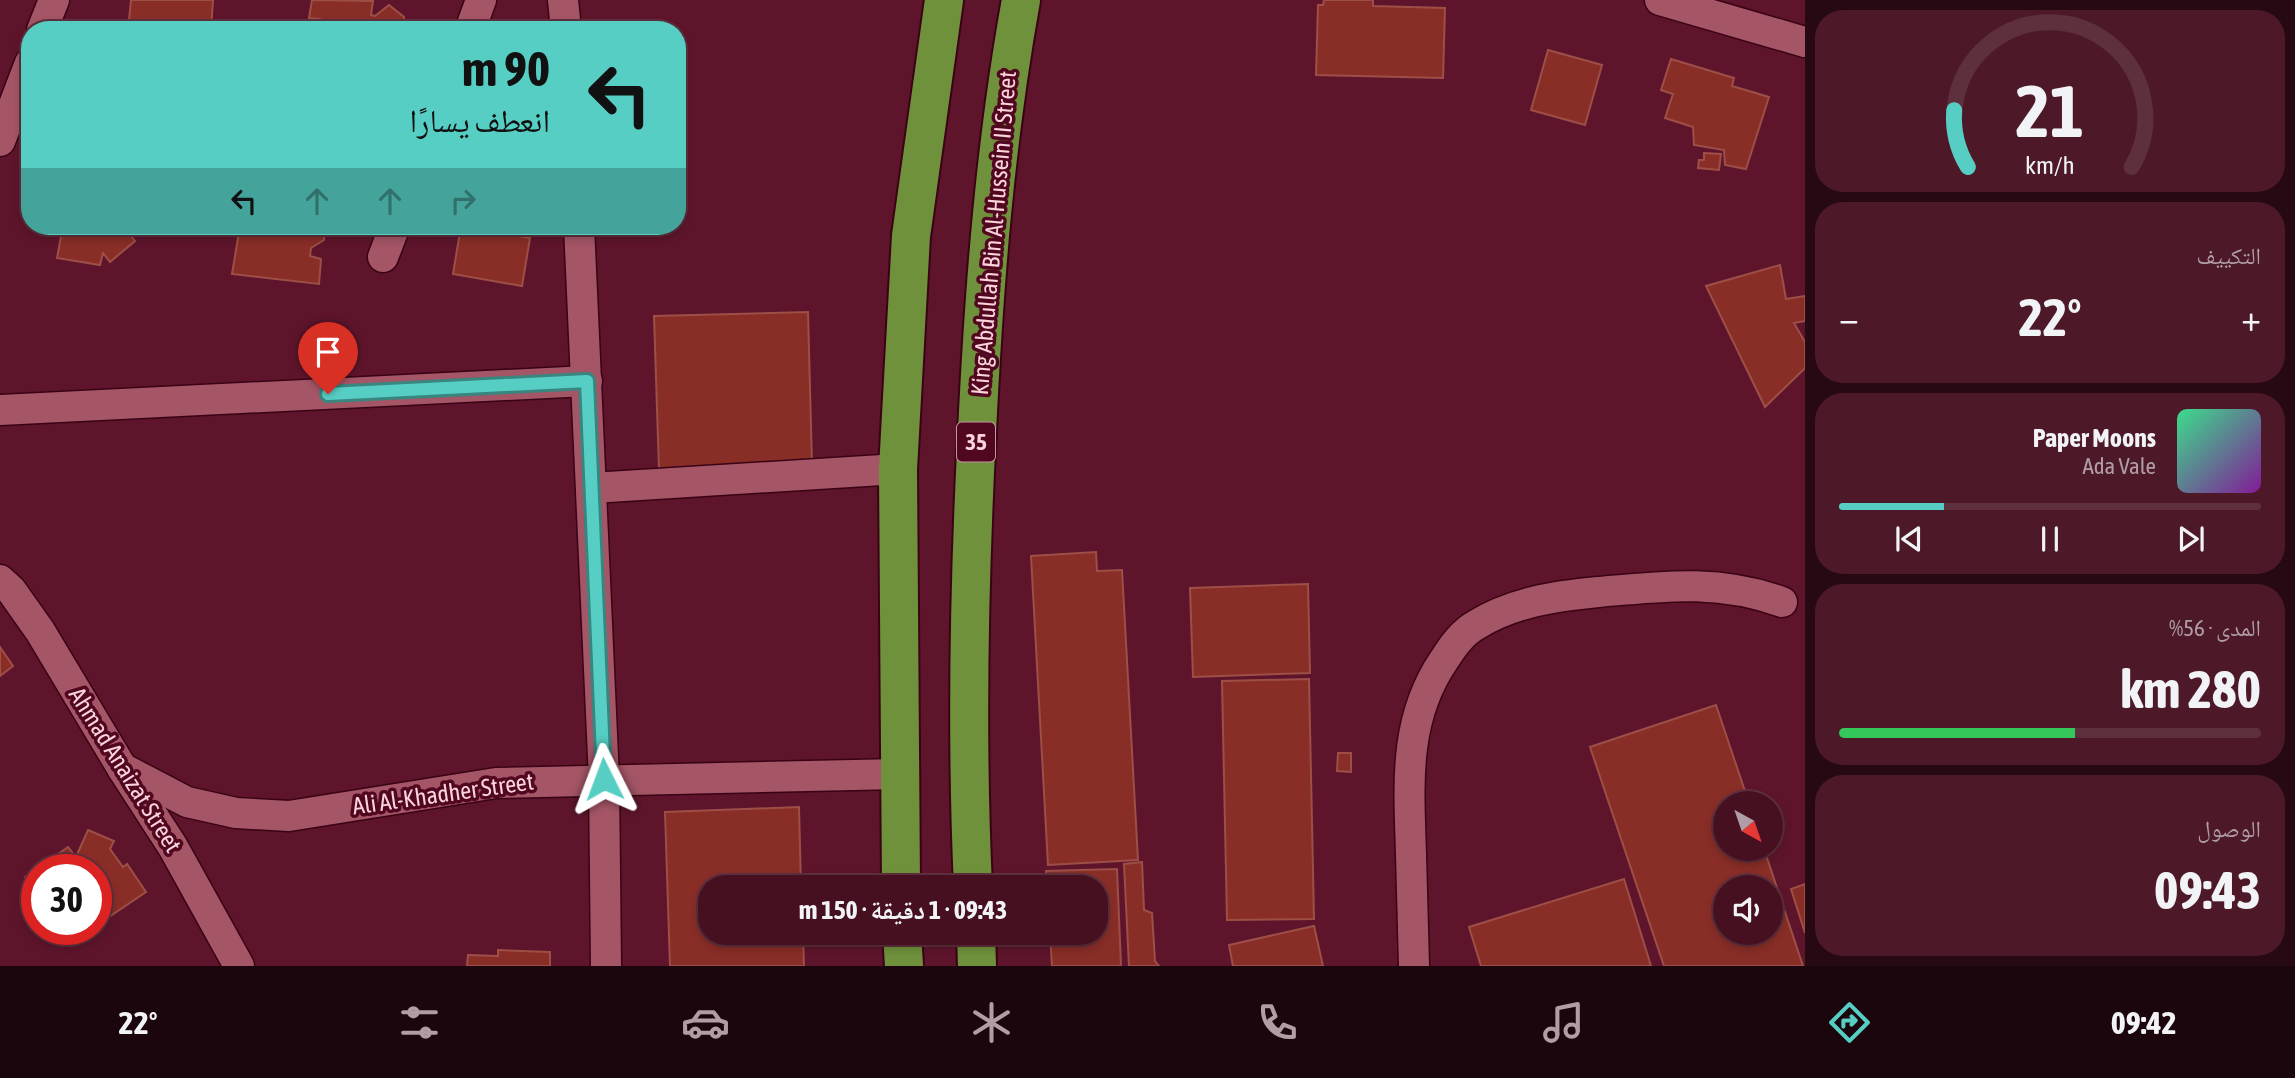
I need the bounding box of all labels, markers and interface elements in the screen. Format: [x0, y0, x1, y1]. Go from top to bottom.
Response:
text: 90 m [462, 40, 550, 96]
icon: left [574, 49, 665, 140]
text: 21 [2016, 69, 2084, 152]
street label: King Abdullah Bin Al-Hussein II Street [966, 70, 1021, 396]
text: انعطف يسارًا [409, 102, 550, 139]
text: km/h [2025, 151, 2075, 179]
icon: left [225, 182, 263, 220]
icon: ahead [298, 182, 336, 220]
icon: ahead [371, 182, 409, 220]
icon: right [444, 182, 482, 220]
text: التكييف [2196, 243, 2261, 269]
text: 22° [2018, 287, 2082, 347]
text: − [1839, 296, 1859, 339]
text: + [2241, 296, 2261, 339]
pin [298, 322, 358, 394]
icon: arrive [309, 333, 347, 371]
road number: 35 [957, 422, 995, 462]
text: Paper Moons [2033, 423, 2156, 453]
text: Ada Vale [2082, 453, 2156, 479]
icon: previous [1890, 520, 1928, 558]
icon: pause [2031, 520, 2069, 558]
icon: next [2172, 520, 2210, 558]
text: المدى · 56% [2169, 615, 2261, 641]
text: 280 km [2120, 659, 2261, 719]
street label: Ahmad Anaizat Street [64, 682, 187, 857]
position arrow [567, 742, 641, 816]
street label: Ali Al-Khadher Street [351, 767, 535, 820]
north arrow [1713, 791, 1783, 861]
map controls [1713, 791, 1783, 945]
text: الوصول [2197, 816, 2261, 842]
speed limit sign: 30 [21, 854, 112, 945]
text: 09:43 [2154, 860, 2261, 920]
button: sound [1713, 875, 1783, 945]
text: 09:43 · 1 دقيقة · 150 m [799, 895, 1007, 925]
icon: filters [395, 998, 444, 1047]
icon: car [681, 998, 730, 1047]
icon: climate [967, 998, 1016, 1047]
icon: phone [1253, 998, 1302, 1047]
icon: music [1539, 998, 1588, 1047]
icon: directions [1825, 998, 1874, 1047]
text: 22° [119, 1004, 158, 1041]
text: 09:42 [2111, 1004, 2177, 1041]

